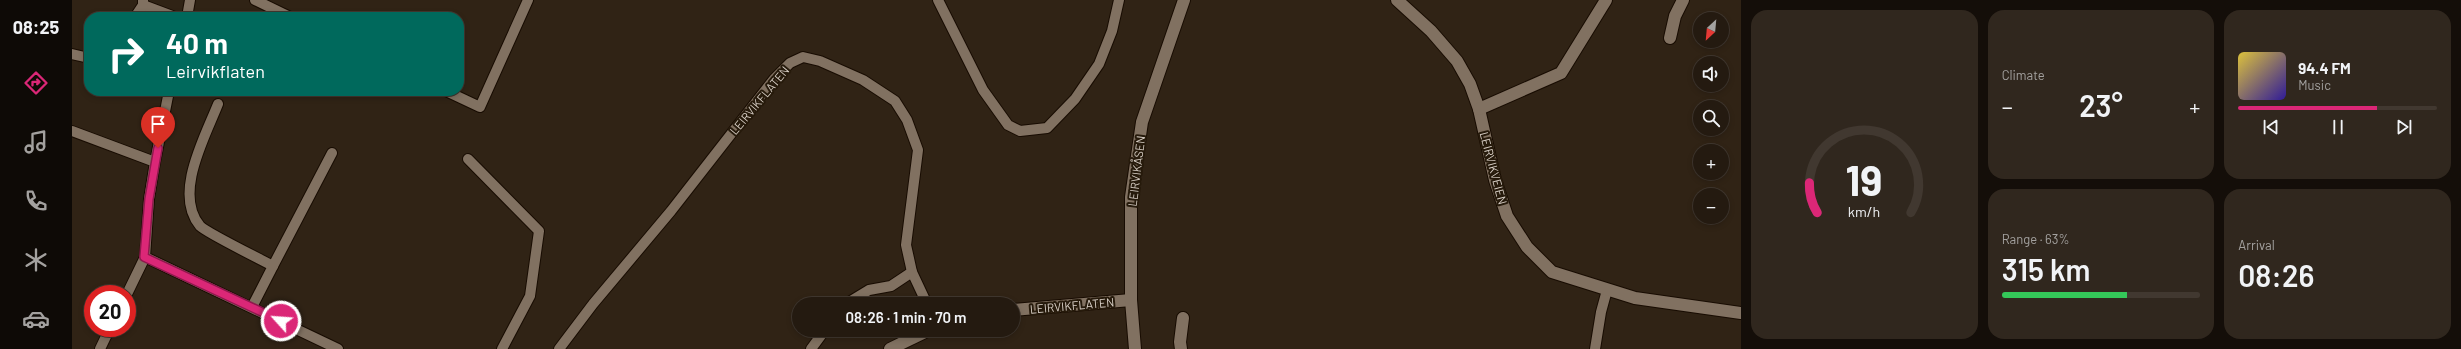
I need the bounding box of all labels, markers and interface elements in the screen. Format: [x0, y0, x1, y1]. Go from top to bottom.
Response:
north arrow [1693, 12, 1729, 48]
map controls [1693, 12, 1729, 224]
text: 08:25 [13, 16, 59, 38]
text: 40 m [166, 26, 228, 60]
icon: right [100, 28, 152, 80]
button: sound [1693, 56, 1729, 92]
text: 94.4 FM [2298, 59, 2351, 77]
text: Leirvikflaten [166, 60, 265, 82]
street label: LEIRVIKFLATEN [726, 63, 792, 137]
text: Climate [2002, 67, 2045, 83]
icon: directions [22, 69, 50, 97]
text: Music [2298, 77, 2331, 93]
text: 23° [2079, 87, 2123, 123]
text: − [2002, 93, 2013, 119]
text: + [2189, 93, 2200, 119]
button: search [1693, 100, 1729, 136]
pin [141, 107, 175, 148]
icon: arrive [147, 113, 169, 135]
icon: previous [2260, 116, 2282, 138]
icon: pause [2327, 116, 2349, 138]
icon: next [2393, 116, 2415, 138]
icon: music [22, 128, 50, 156]
street label: LEIRVIKVEIEN [1478, 130, 1510, 206]
street label: LEIRVIKÅSEN [1125, 135, 1147, 207]
button: + [1693, 144, 1729, 180]
text: 19 [1846, 153, 1883, 203]
icon: phone [22, 187, 50, 215]
button: − [1693, 188, 1729, 224]
text: km/h [1848, 202, 1881, 219]
text: Range · 63% [2002, 231, 2070, 247]
text: Arrival [2238, 237, 2275, 253]
icon: climate [22, 246, 50, 274]
text: 315 km [2002, 251, 2091, 287]
text: 08:26 [2238, 257, 2314, 293]
speed limit sign: 20 [84, 285, 136, 337]
street label: LEIRVIKFLATEN [1029, 294, 1115, 316]
position arrow [260, 300, 302, 342]
icon: car [22, 305, 50, 333]
text: 08:26 · 1 min · 70 m [846, 308, 966, 326]

